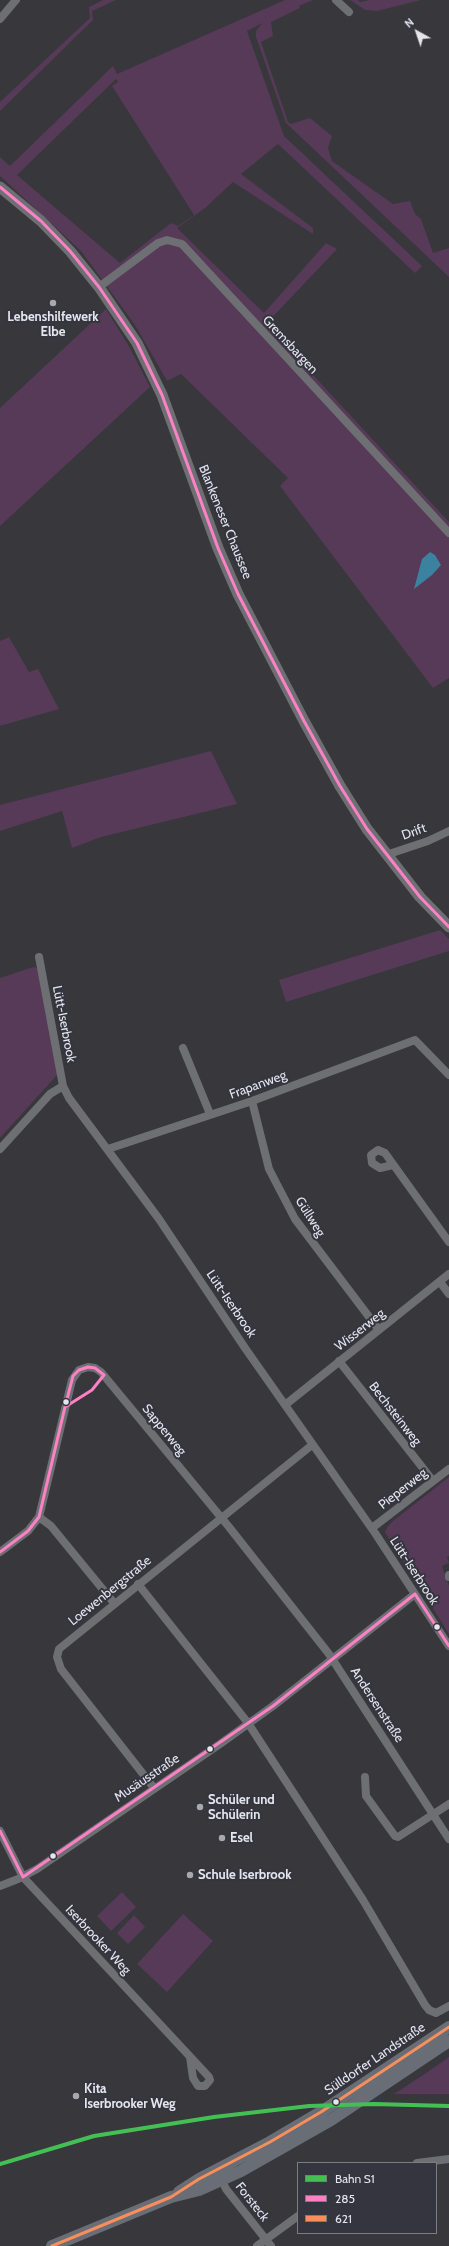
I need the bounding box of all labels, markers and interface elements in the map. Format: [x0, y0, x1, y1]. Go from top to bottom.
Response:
north arrow [397, 12, 437, 52]
text: N [402, 15, 417, 31]
marker: Lebenshilfewerk Elbe [48, 298, 58, 308]
place label: Lebenshilfewerk Elbe [7, 309, 99, 340]
street label: Gremsbargen [259, 313, 321, 377]
street label: Blankeneser Chaussee [195, 463, 255, 581]
street label: Drift [400, 820, 428, 844]
street label: Lütt-Iserbrook [49, 984, 79, 1064]
street label: Frapanweg [227, 1067, 289, 1103]
street label: Güllweg [292, 1194, 328, 1240]
street label: Lütt-Iserbrook [203, 1267, 259, 1341]
street label: Wisserweg [332, 1306, 388, 1354]
street label: Bechsteinweg [365, 1379, 425, 1449]
unlabelled marker [61, 1397, 71, 1407]
street label: Sapperweg [139, 1401, 189, 1459]
street label: Pieperweg [376, 1465, 430, 1513]
street label: Lütt-Iserbrook [386, 1534, 442, 1608]
street label: Loewenbergstraße [65, 1553, 155, 1629]
unlabelled marker [432, 1622, 442, 1632]
street label: Andersenstraße [347, 1664, 407, 1746]
unlabelled marker [205, 1744, 215, 1754]
street label: Musäusstraße [111, 1751, 183, 1805]
place label: Schüler und Schülerin [208, 1792, 275, 1823]
marker: Schüler und Schülerin [195, 1802, 205, 1812]
place label: Esel [230, 1830, 253, 1846]
marker: Esel [217, 1833, 227, 1843]
unlabelled marker [48, 1851, 58, 1861]
place label: Schule Iserbrook [198, 1867, 291, 1883]
marker: Schule Iserbrook [185, 1870, 195, 1880]
street label: Iserbrooker Weg [62, 1902, 134, 1978]
street label: Sülldorfer Landstraße [322, 2020, 428, 2098]
place label: Kita Iserbrooker Weg [84, 2081, 176, 2112]
marker: Kita Iserbrooker Weg [71, 2091, 81, 2101]
unlabelled marker [331, 2097, 341, 2107]
legend [297, 2162, 437, 2234]
text: Bahn S1 [335, 2171, 375, 2186]
street label: Forsteck [232, 2179, 272, 2225]
text: 285 [335, 2191, 355, 2206]
text: 621 [335, 2211, 352, 2226]

